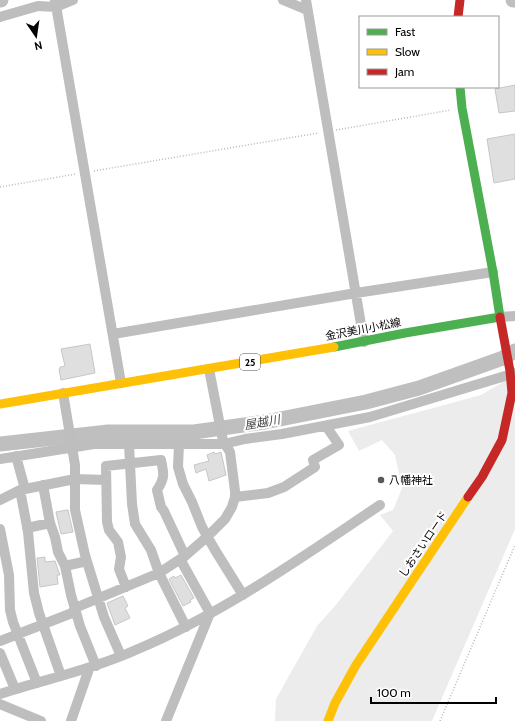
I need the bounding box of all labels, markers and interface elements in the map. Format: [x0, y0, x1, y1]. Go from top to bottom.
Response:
north arrow [16, 16, 56, 56]
legend [359, 16, 499, 88]
text: Fast [395, 24, 415, 39]
text: N [33, 38, 44, 53]
text: Slow [395, 44, 420, 59]
text: Jam [394, 64, 414, 79]
street label: 金沢美川小松線 [324, 315, 402, 343]
road number: 25 [240, 354, 260, 370]
water label: 屋越川 [243, 411, 283, 433]
place label: 八幡神社 [389, 473, 433, 487]
marker: 八幡神社 [376, 475, 386, 485]
street label: しおさいロード [396, 508, 450, 580]
scale bar [371, 679, 496, 705]
text: 100 m [377, 685, 411, 700]

